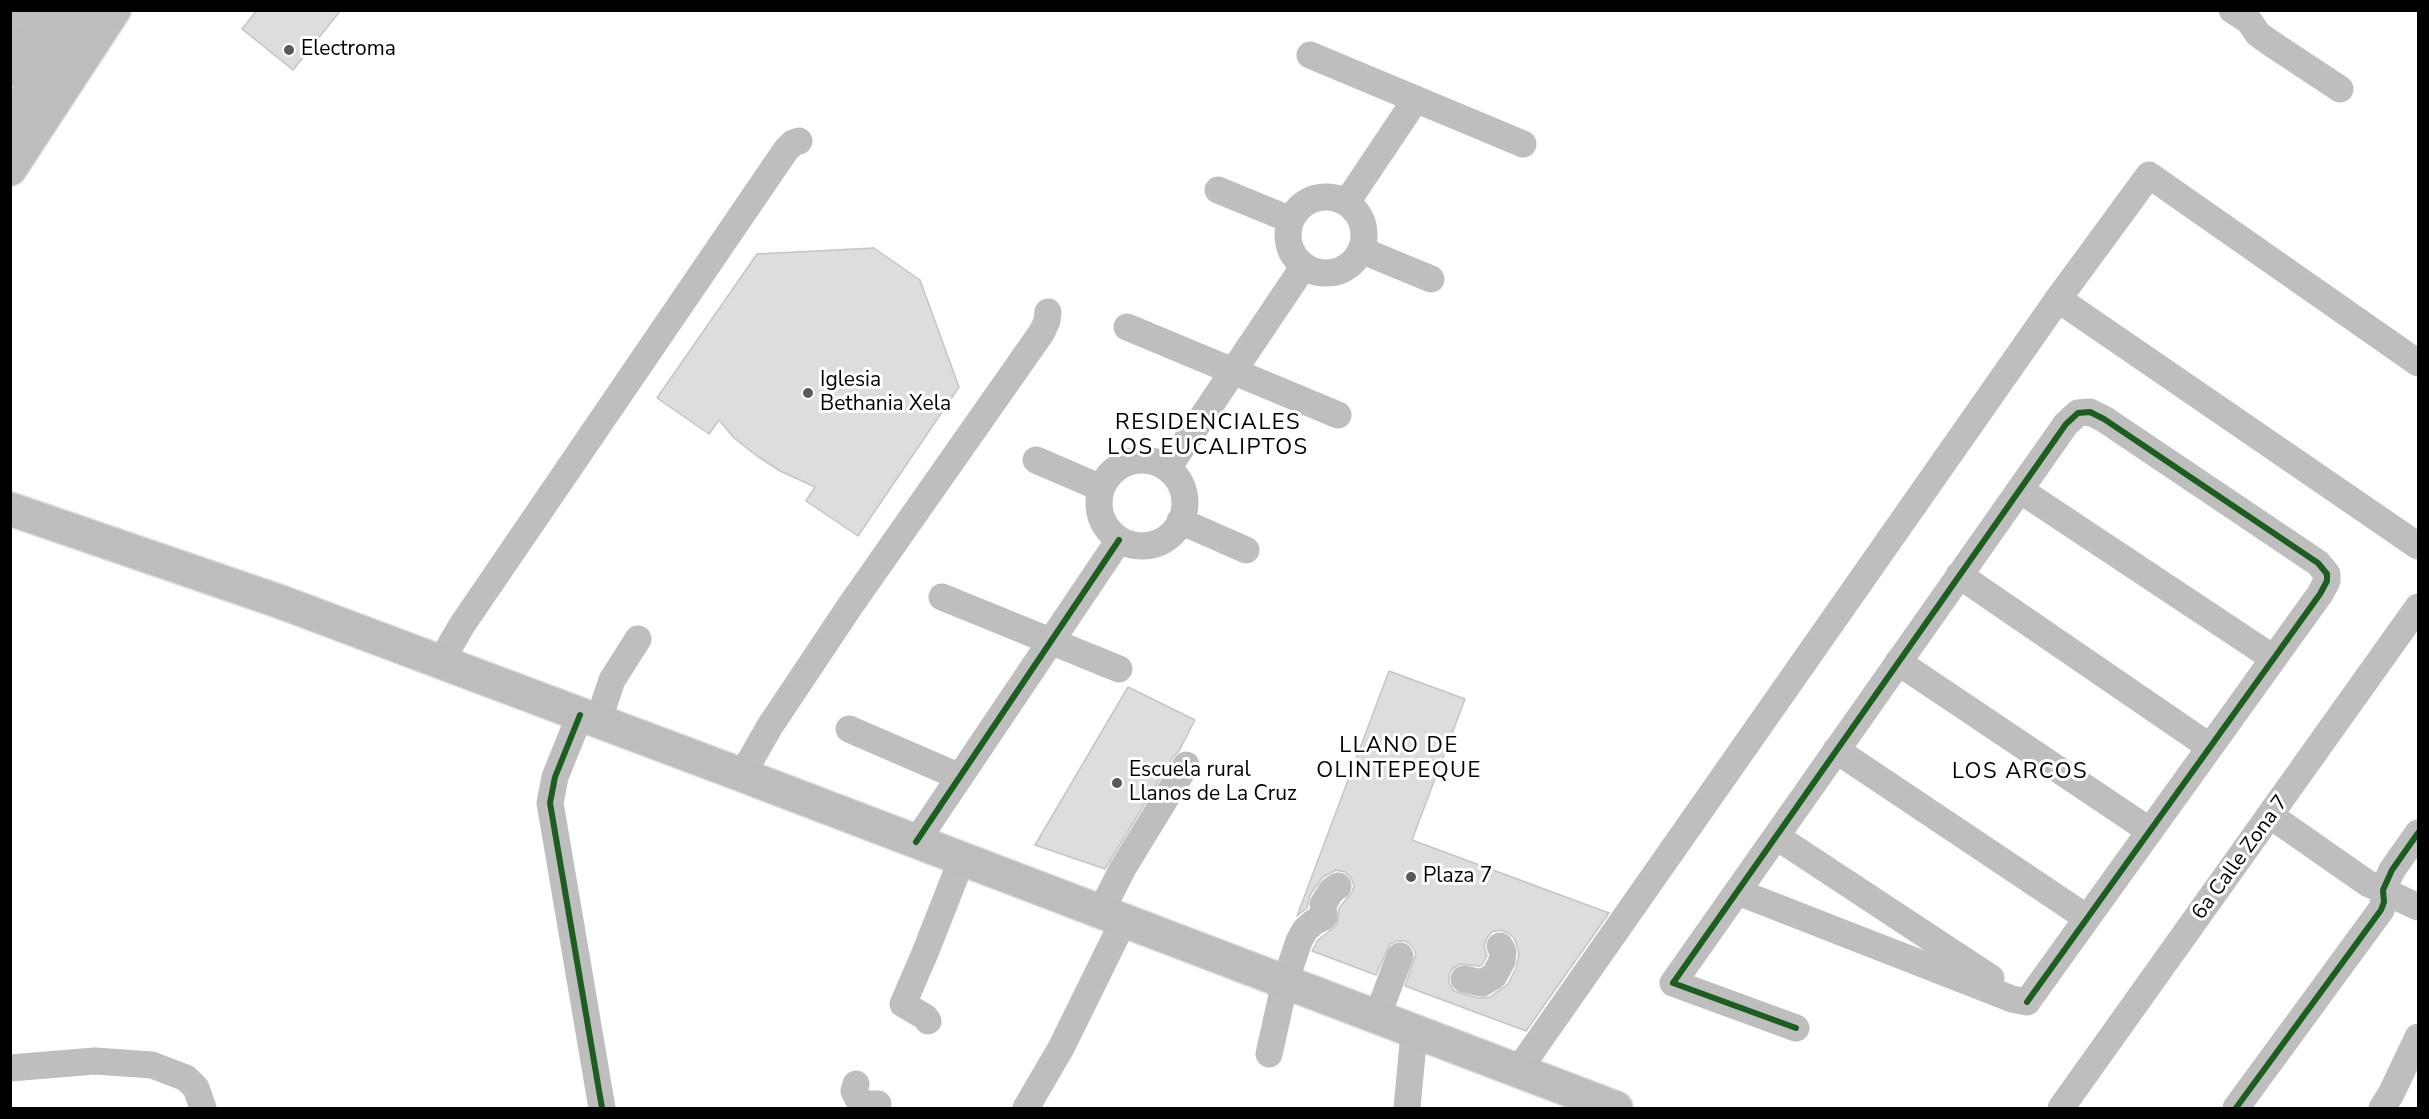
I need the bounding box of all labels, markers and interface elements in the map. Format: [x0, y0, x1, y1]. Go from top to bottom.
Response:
place label: Electroma [301, 37, 396, 63]
marker: Electroma [282, 43, 296, 57]
place label: Iglesia Bethania Xela [820, 368, 951, 418]
marker: Iglesia Bethania Xela [801, 386, 815, 400]
district label: RESIDENCIALES LOS EUCALIPTOS [1107, 411, 1309, 463]
district label: LLANO DE OLINTEPEQUE [1316, 734, 1482, 786]
place label: Escuela rural Llanos de La Cruz [1129, 758, 1297, 808]
district label: LOS ARCOS [1952, 760, 2088, 786]
marker: Escuela rural Llanos de La Cruz [1110, 776, 1124, 790]
street label: 6a Calle Zona 7 [2187, 791, 2295, 925]
place label: Plaza 7 [1423, 864, 1492, 890]
marker: Plaza 7 [1404, 870, 1418, 884]

